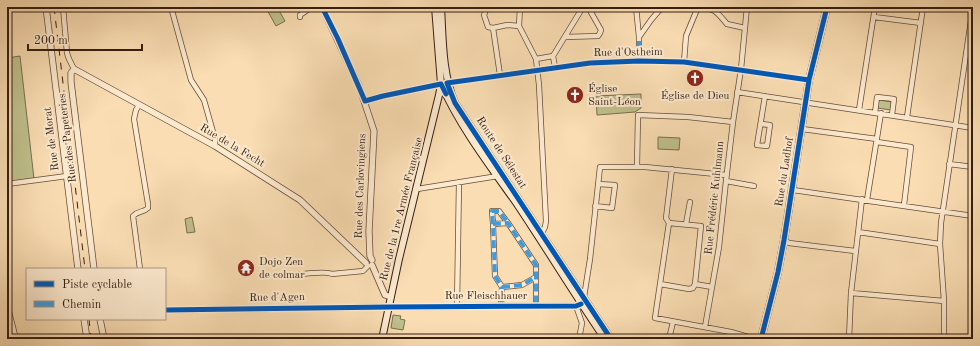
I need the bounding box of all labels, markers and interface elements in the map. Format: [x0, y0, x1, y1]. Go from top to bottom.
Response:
scale bar [28, 26, 142, 52]
text: 200 m [34, 35, 68, 47]
street label: Rue d'Ostheim [593, 47, 663, 59]
church icon: Église de Dieu [685, 68, 705, 88]
place label: Église Saint-Léon [588, 82, 641, 108]
church icon: Église Saint-Léon [565, 85, 585, 105]
place label: Église de Dieu [661, 89, 730, 102]
street label: Rue des Papeteries [57, 92, 79, 183]
street label: Rue de Morat [43, 106, 61, 172]
street label: Route de Sélestat [474, 115, 528, 191]
street label: Rue de la Fecht [198, 122, 266, 170]
street label: Rue des Carlovingiens [354, 133, 368, 239]
street label: Rue de la 1re Armée Française [379, 136, 425, 282]
street label: Rue du Ladhof [774, 136, 796, 208]
street label: Rue Frédéric Kuhlmann [704, 141, 726, 255]
place label: Dojo Zen de colmar [259, 257, 305, 281]
temple icon: Dojo Zen de colmar [236, 258, 256, 278]
legend [26, 268, 166, 320]
text: Piste cyclable [62, 279, 132, 291]
street label: Rue Fleischhauer [445, 291, 528, 302]
street label: Rue d'Agen [249, 292, 305, 304]
text: Chemin [62, 299, 102, 311]

